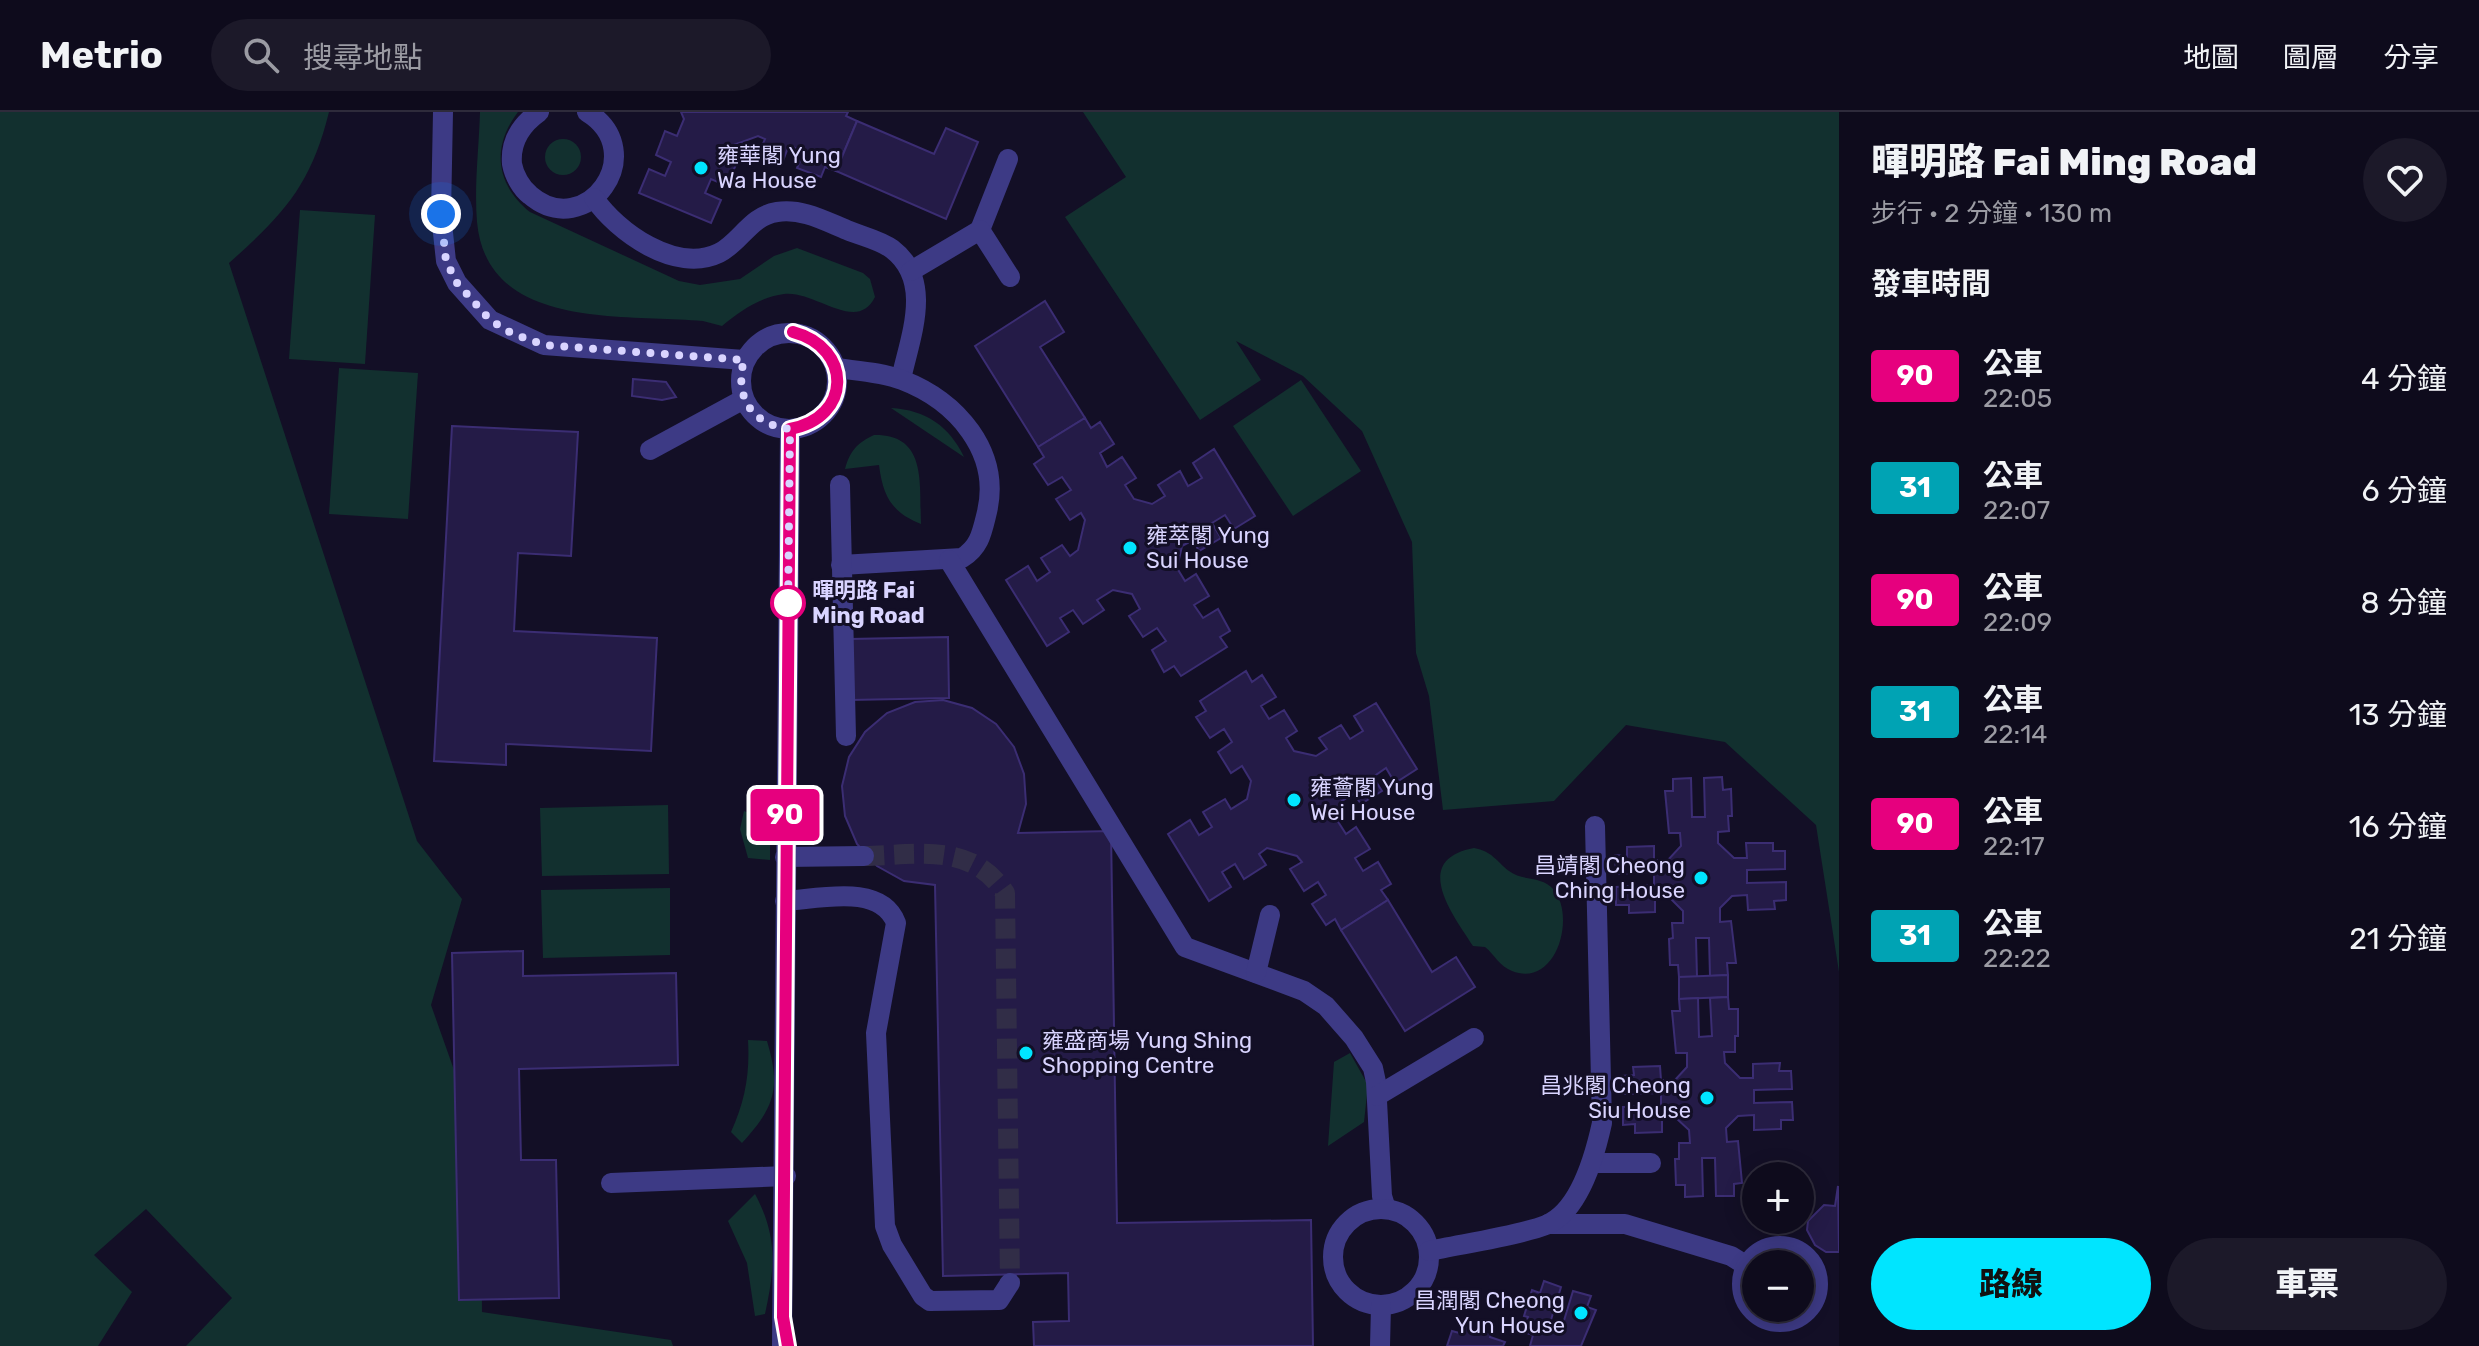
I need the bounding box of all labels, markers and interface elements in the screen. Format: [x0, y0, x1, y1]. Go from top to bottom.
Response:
search box [211, 19, 771, 91]
text: Metrio [40, 32, 163, 78]
icon: search [239, 33, 283, 77]
text: 搜尋地點 [303, 40, 423, 76]
text: 地圖 [2183, 41, 2239, 74]
text: 圖層 [2283, 41, 2339, 74]
text: 分享 [2383, 41, 2439, 74]
button: heart [2363, 138, 2447, 222]
text: 暉明路 Fai Ming Road [1871, 139, 2257, 185]
place label: 雍華閣 Yung Wa House [717, 142, 841, 194]
marker: 雍華閣 Yung Wa House [692, 159, 710, 177]
your location [421, 194, 461, 234]
text: 步行 · 2 分鐘 · 130 m [1871, 198, 2112, 229]
text: 發車時間 [1871, 266, 1991, 302]
text: 公車 [1983, 346, 2043, 382]
text: 90 [1897, 359, 1934, 392]
text: 4 分鐘 [2361, 361, 2447, 397]
text: 22:05 [1983, 383, 2052, 414]
text: 公車 [1983, 458, 2043, 494]
text: 31 [1899, 471, 1931, 504]
text: 6 分鐘 [2362, 473, 2447, 509]
text: 22:07 [1983, 495, 2050, 526]
place label: 雍萃閣 Yung Sui House [1146, 522, 1270, 574]
marker: 雍萃閣 Yung Sui House [1121, 539, 1139, 557]
text: 公車 [1983, 570, 2043, 606]
place label: 暉明路 Fai Ming Road [812, 577, 925, 629]
text: 90 [1897, 583, 1934, 616]
text: 8 分鐘 [2361, 585, 2447, 621]
marker: 暉明路 Fai Ming Road [771, 586, 805, 620]
text: 22:09 [1983, 607, 2052, 638]
text: 公車 [1983, 682, 2043, 718]
text: 31 [1899, 695, 1931, 728]
text: 13 分鐘 [2349, 697, 2447, 733]
text: 22:14 [1983, 719, 2047, 750]
place label: 雍薈閣 Yung Wei House [1310, 774, 1434, 826]
line badge: 90 [749, 789, 821, 841]
marker: 雍薈閣 Yung Wei House [1285, 791, 1303, 809]
text: 公車 [1983, 794, 2043, 830]
text: 90 [767, 798, 804, 831]
text: 90 [1897, 807, 1934, 840]
text: 16 分鐘 [2349, 809, 2447, 845]
text: 22:17 [1983, 831, 2045, 862]
place label: 昌靖閣 Cheong Ching House [1534, 852, 1685, 904]
marker: 昌靖閣 Cheong Ching House [1692, 869, 1710, 887]
text: 公車 [1983, 906, 2043, 942]
text: 31 [1899, 919, 1931, 952]
text: 21 分鐘 [2349, 921, 2447, 957]
text: 22:22 [1983, 943, 2051, 974]
place label: 雍盛商場 Yung Shing Shopping Centre [1042, 1027, 1252, 1079]
marker: 雍盛商場 Yung Shing Shopping Centre [1017, 1044, 1035, 1062]
place label: 昌兆閣 Cheong Siu House [1540, 1072, 1691, 1124]
marker: 昌兆閣 Cheong Siu House [1698, 1089, 1716, 1107]
map controls [1742, 1162, 1814, 1322]
button: + [1742, 1162, 1814, 1234]
button: 路線 [1871, 1238, 2151, 1330]
button: 車票 [2167, 1238, 2447, 1330]
button: − [1742, 1250, 1814, 1322]
place label: 昌潤閣 Cheong Yun House [1414, 1287, 1565, 1339]
marker: 昌潤閣 Cheong Yun House [1572, 1304, 1590, 1322]

